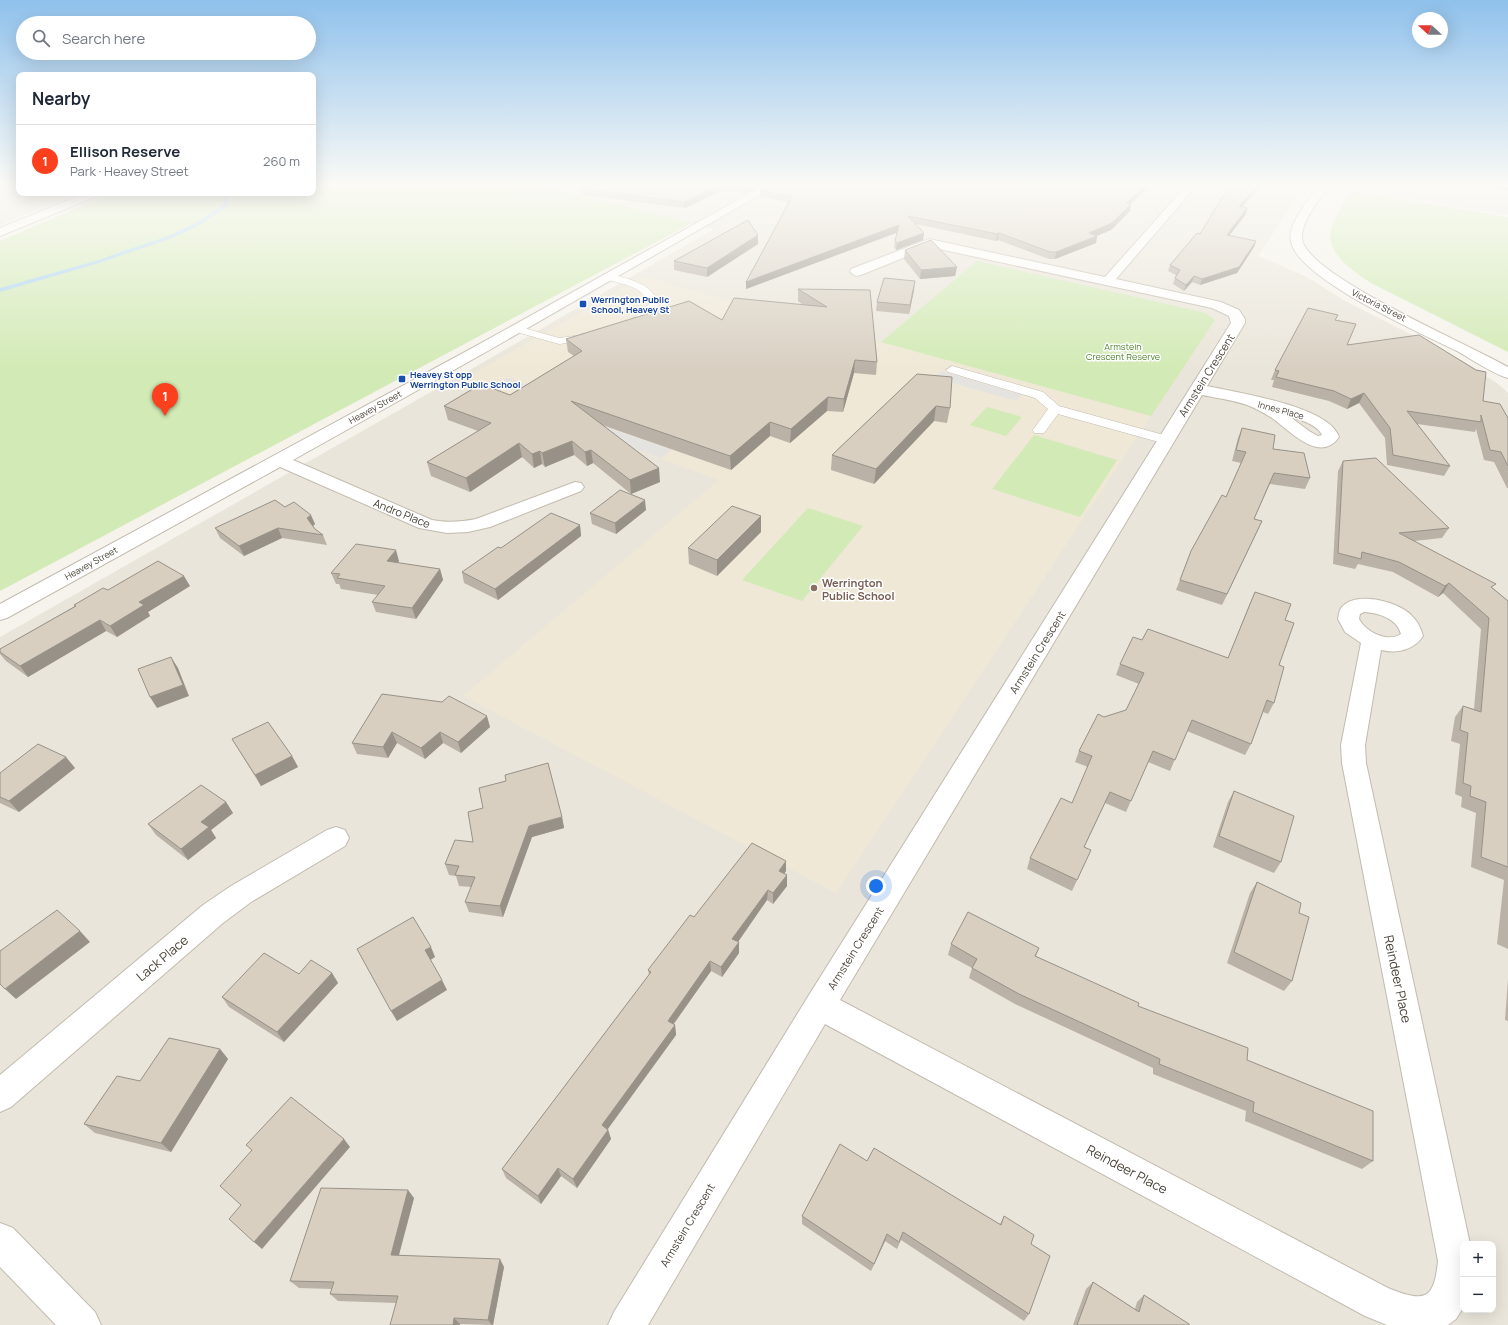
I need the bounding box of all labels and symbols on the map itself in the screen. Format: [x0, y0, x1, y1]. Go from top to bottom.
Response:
north arrow [1412, 12, 1448, 48]
street label: Victoria Street [1349, 286, 1409, 325]
place label: Werrington Public School, Heavey St [591, 293, 670, 316]
marker: Werrington Public School, Heavey St [578, 299, 588, 309]
street label: Armstein Crescent [1174, 331, 1238, 419]
park label: Armstein Crescent Reserve [1086, 340, 1160, 363]
place label: Heavey St opp Werrington Public School [410, 368, 521, 391]
marker: Heavey St opp Werrington Public School [397, 374, 407, 384]
pin: 1 [152, 383, 178, 416]
street label: Heavey Street [346, 387, 404, 427]
street label: Innes Place [1257, 398, 1305, 422]
street label: Andro Place [371, 495, 433, 531]
street label: Heavey Street [62, 543, 120, 583]
place label: Werrington Public School [822, 575, 895, 603]
marker: Werrington Public School [809, 583, 819, 593]
street label: Armstein Crescent [1005, 608, 1069, 696]
your location [866, 876, 886, 896]
street label: Armstein Crescent [823, 904, 887, 992]
street label: Lack Place [132, 931, 192, 985]
street label: Reindeer Place [1380, 933, 1416, 1025]
street label: Reindeer Place [1083, 1140, 1171, 1198]
street label: Armstein Crescent [656, 1180, 718, 1270]

